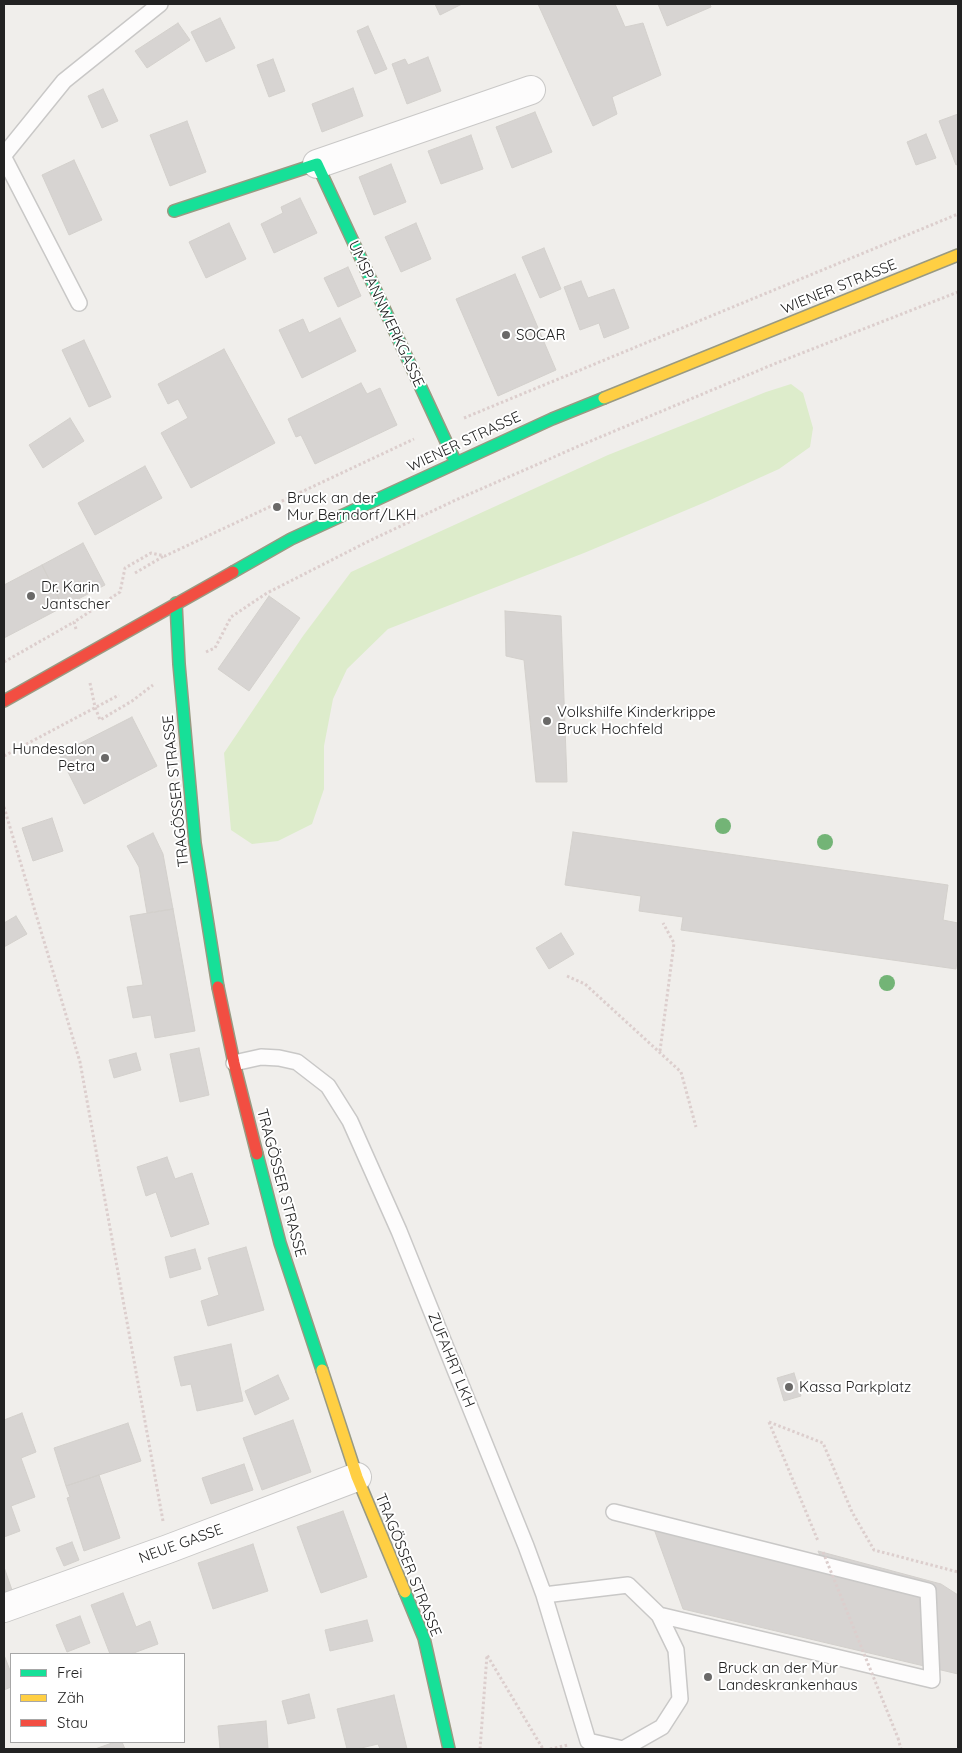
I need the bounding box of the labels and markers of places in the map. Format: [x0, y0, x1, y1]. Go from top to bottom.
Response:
place label: SOCAR [516, 326, 565, 344]
marker: SOCAR [500, 329, 512, 341]
place label: Bruck an der Mur Berndorf/LKH [287, 489, 417, 524]
marker: Bruck an der Mur Berndorf/LKH [271, 501, 283, 513]
place label: Dr. Karin Jantscher [41, 578, 110, 613]
marker: Dr. Karin Jantscher [25, 590, 37, 602]
place label: Volkshilfe Kinderkrippe Bruck Hochfeld [557, 703, 716, 738]
marker: Volkshilfe Kinderkrippe Bruck Hochfeld [541, 715, 553, 727]
place label: Hundesalon Petra [12, 740, 95, 775]
marker: Hundesalon Petra [99, 752, 111, 764]
place label: Kassa Parkplatz [799, 1378, 911, 1396]
marker: Kassa Parkplatz [783, 1381, 795, 1393]
place label: Bruck an der Mur Landeskrankenhaus [718, 1659, 858, 1694]
marker: Bruck an der Mur Landeskrankenhaus [702, 1671, 714, 1683]

